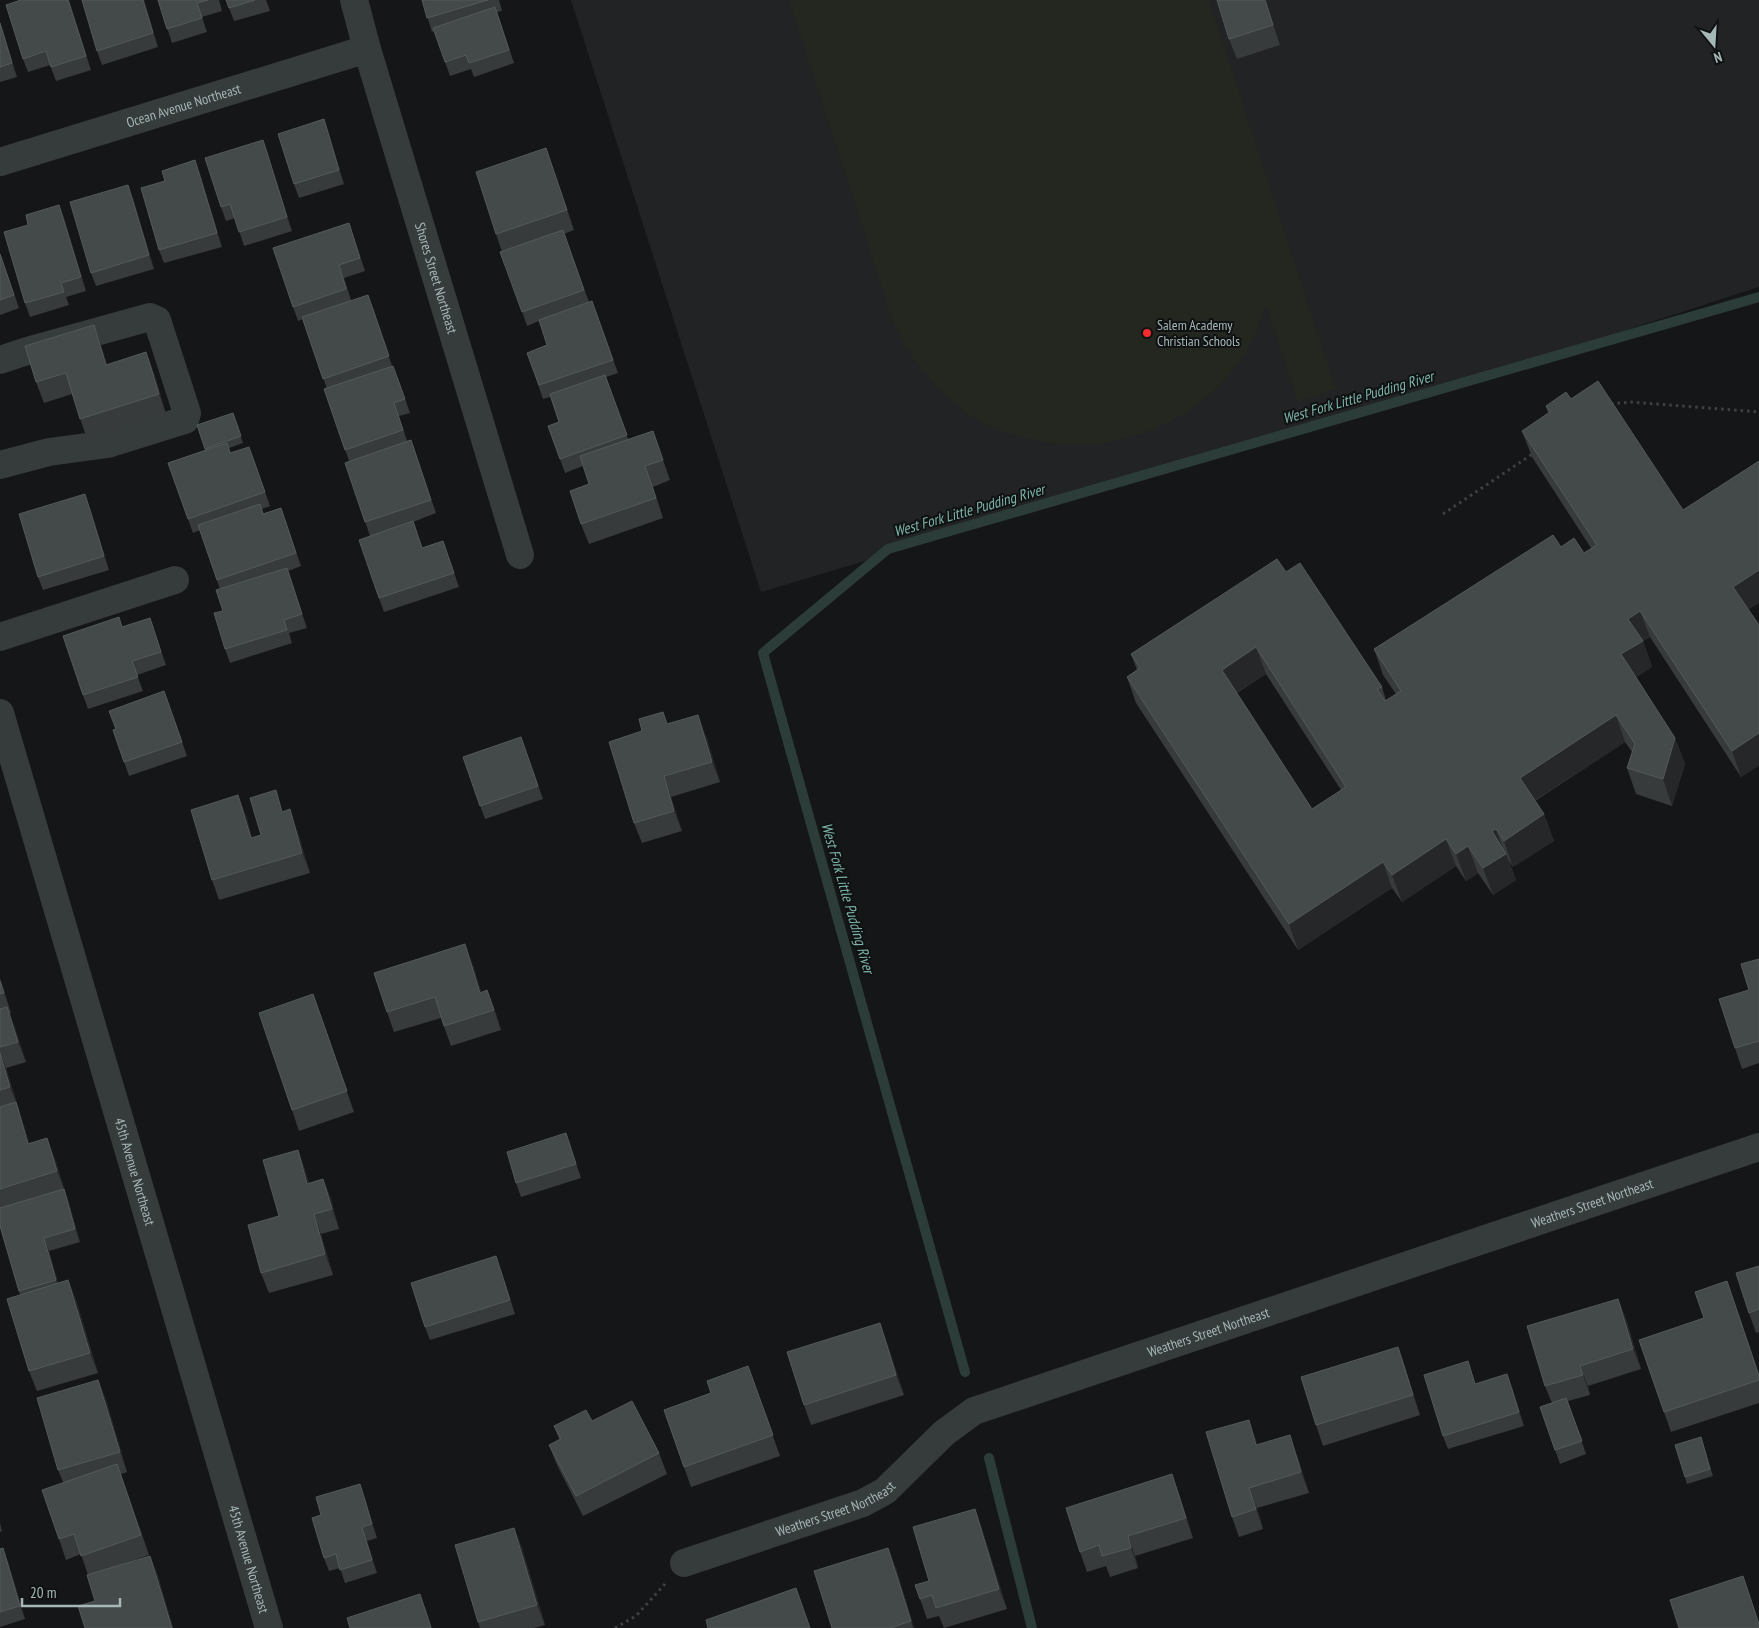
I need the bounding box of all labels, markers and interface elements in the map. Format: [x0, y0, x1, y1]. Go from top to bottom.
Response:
north arrow [1689, 20, 1739, 70]
text: N [1712, 48, 1724, 67]
street label: Ocean Avenue Northeast [124, 79, 243, 132]
street label: Shores Street Northeast [411, 220, 462, 336]
place label: Salem Academy Christian Schools [1157, 316, 1240, 350]
marker: Salem Academy Christian Schools [1141, 327, 1153, 339]
water label: West Fork Little Pudding River [1280, 366, 1437, 428]
water label: West Fork Little Pudding River [891, 479, 1048, 541]
water label: West Fork Little Pudding River [817, 820, 879, 977]
street label: 45th Avenue Northeast [110, 1116, 159, 1228]
street label: Weathers Street Northeast [1529, 1174, 1656, 1232]
street label: Weathers Street Northeast [1145, 1303, 1272, 1361]
street label: Weathers Street Northeast [773, 1477, 899, 1541]
street label: 45th Avenue Northeast [224, 1503, 273, 1615]
scale bar [22, 1576, 120, 1608]
text: 20 m [30, 1583, 56, 1602]

